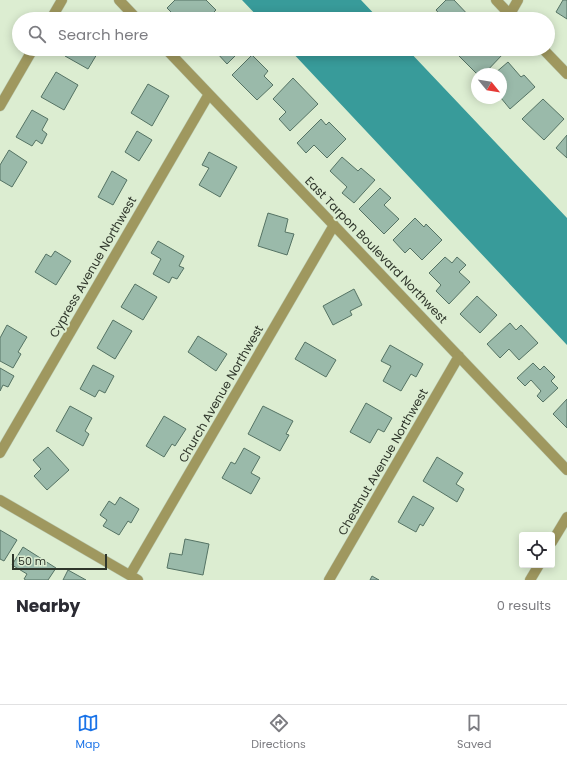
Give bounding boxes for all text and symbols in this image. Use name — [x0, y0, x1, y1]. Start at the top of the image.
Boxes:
search box — [12, 12, 555, 56]
icon: search — [26, 23, 48, 45]
text: Search here — [58, 24, 148, 45]
north arrow — [471, 68, 507, 104]
street label: East Tarpon Boulevard Northwest — [301, 172, 451, 327]
street label: Cypress Avenue Northwest — [45, 193, 140, 341]
street label: Church Avenue Northwest — [174, 322, 267, 466]
street label: Chestnut Avenue Northwest — [334, 385, 432, 538]
map controls — [519, 532, 555, 568]
button: locate — [519, 532, 555, 568]
scale bar — [12, 552, 107, 571]
text: 50 m — [18, 553, 46, 569]
text: Nearby — [16, 594, 80, 618]
text: 0 results — [497, 596, 551, 615]
tab: Map — [76, 712, 100, 753]
tab: Directions — [251, 712, 306, 753]
tab: Saved — [457, 712, 491, 753]

